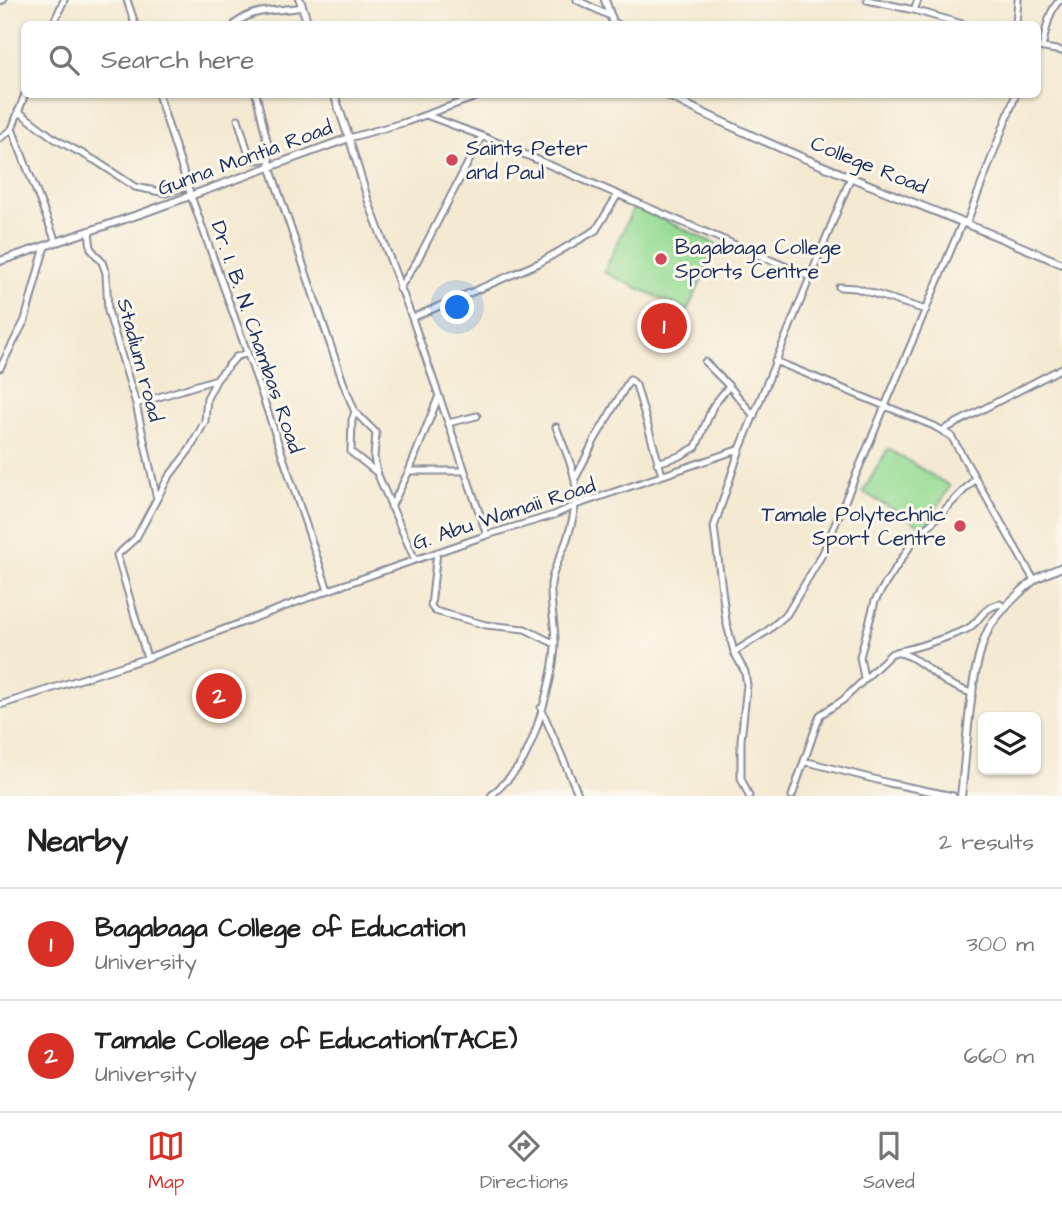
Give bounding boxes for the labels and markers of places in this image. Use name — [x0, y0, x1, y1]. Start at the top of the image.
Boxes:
place label: Saints Peter and Paul — [466, 134, 588, 187]
marker: Saints Peter and Paul — [444, 152, 460, 168]
place label: Bagabaga College Sports Centre — [675, 233, 841, 287]
marker: Bagabaga College Sports Centre — [653, 251, 669, 267]
pin: 1 — [641, 300, 687, 352]
place label: Tamale Polytechnic Sport Centre — [762, 500, 946, 554]
marker: Tamale Polytechnic Sport Centre — [952, 518, 968, 534]
pin: 2 — [196, 670, 242, 722]

